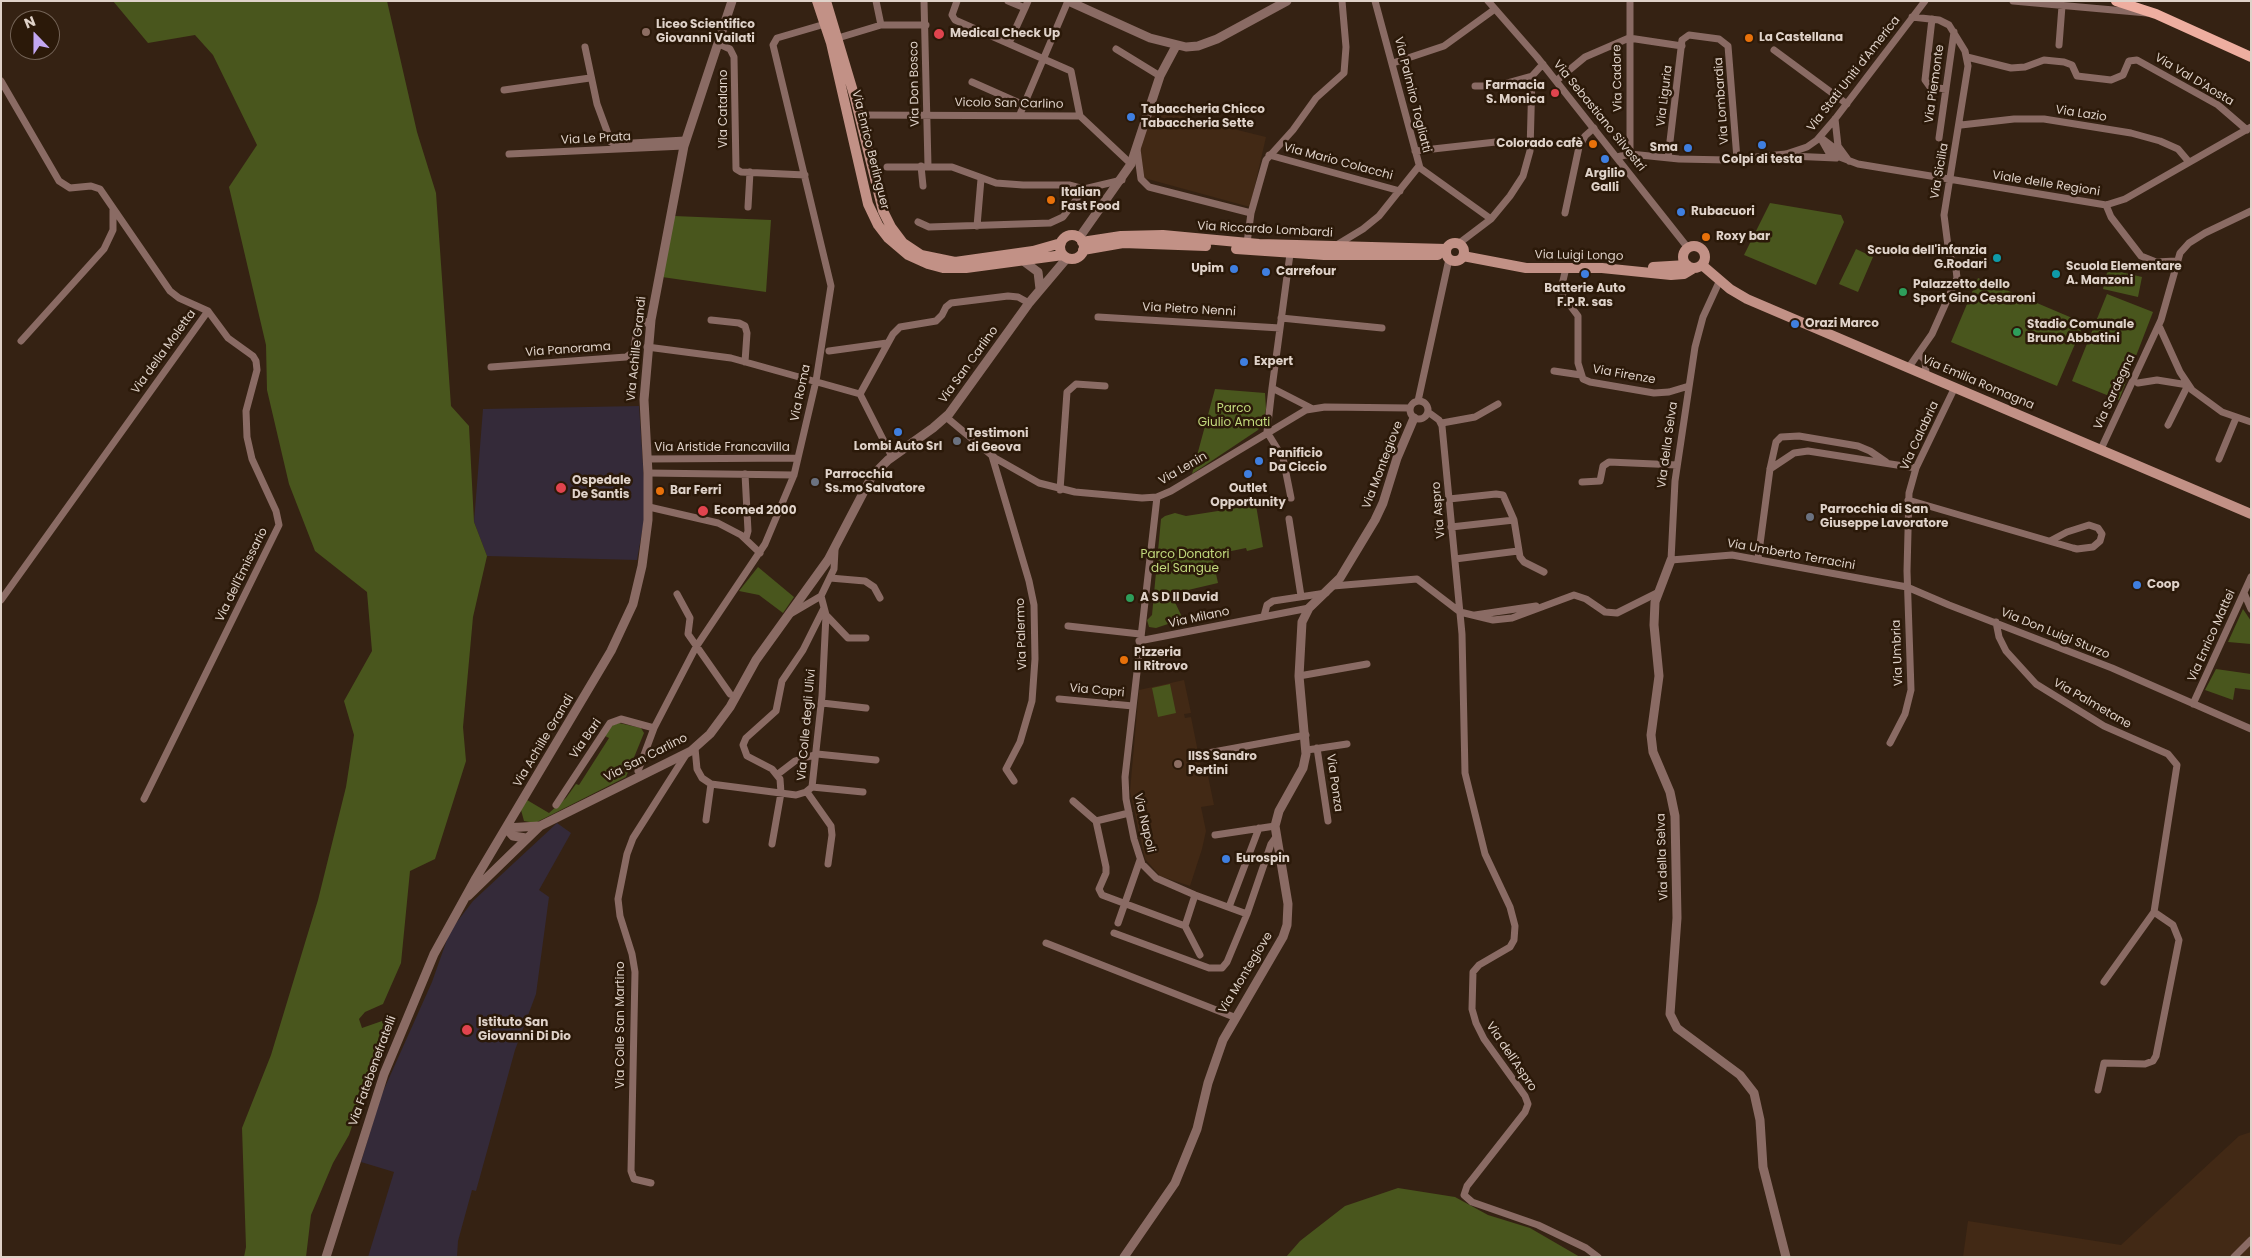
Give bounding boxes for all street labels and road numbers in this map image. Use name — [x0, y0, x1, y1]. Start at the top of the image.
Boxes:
street label: Via Stati Uniti d'America — [1804, 13, 1904, 135]
street label: Via Palmiro Togliatti — [1391, 36, 1433, 154]
street label: Via Don Bosco — [907, 41, 923, 127]
street label: Via Cadore — [1610, 44, 1626, 112]
street label: Via Piemonte — [1922, 44, 1948, 124]
street label: Via Val D'Aosta — [2152, 51, 2236, 109]
street label: Via Lombardia — [1712, 57, 1732, 145]
street label: Via Sebastiano Silvestri — [1550, 58, 1648, 174]
street label: Via Liguria — [1654, 64, 1676, 128]
street label: Via Catalano — [717, 70, 731, 148]
street label: Via Enrico Berlinguer — [848, 89, 892, 211]
street label: Vicolo San Carlino — [954, 96, 1064, 112]
street label: Via Lazio — [2054, 103, 2108, 125]
street label: Via Le Prata — [561, 130, 631, 148]
street label: Via Mario Colacchi — [1282, 141, 1394, 183]
street label: Via Sicilia — [1928, 142, 1952, 200]
street label: Viale delle Regioni — [1991, 168, 2101, 200]
street label: Via Riccardo Lombardi — [1197, 219, 1333, 241]
street label: Via Luigi Longo — [1534, 248, 1624, 264]
street label: Via Achille Grandi — [624, 296, 650, 402]
street label: Via Pietro Nenni — [1142, 300, 1236, 320]
street label: Via della Moletta — [129, 307, 199, 397]
street label: Via San Carlino — [936, 324, 1002, 406]
street label: Via Panorama — [525, 340, 611, 360]
street label: Via Sardegna — [2091, 352, 2139, 432]
street label: Via Emilia Romagna — [1920, 353, 2036, 413]
street label: Via Firenze — [1591, 362, 1657, 388]
street label: Via Roma — [788, 363, 814, 423]
street label: Via Calabria — [1898, 399, 1942, 473]
street label: Via della Selva — [1655, 401, 1681, 489]
street label: Via Montegiove — [1360, 419, 1406, 511]
street label: Via Aristide Francavilla — [654, 441, 790, 455]
street label: Via Lenin — [1156, 449, 1210, 489]
street label: Via Aspro — [1429, 481, 1449, 539]
street label: Via dell'Emissario — [213, 526, 271, 624]
street label: Via Umberto Terracini — [1726, 537, 1856, 573]
street label: Via Enrico Mattei — [2185, 588, 2239, 684]
street label: Via Palermo — [1014, 598, 1030, 670]
street label: Via Milano — [1167, 605, 1231, 631]
street label: Via Don Luigi Sturzo — [1998, 606, 2112, 662]
street label: Via Umbria — [1890, 620, 1906, 686]
street label: Via Colle degli Ulivi — [795, 668, 819, 782]
street label: Via Palmetane — [2050, 676, 2134, 732]
street label: Via Capri — [1069, 681, 1125, 701]
street label: Via Achille Grandi — [511, 692, 577, 790]
street label: Via Bari — [567, 716, 605, 762]
street label: Via San Carlino — [602, 731, 690, 785]
street label: Via Ponza — [1323, 753, 1345, 813]
street label: Via Napoli — [1130, 792, 1158, 854]
street label: Via della Selva — [1654, 813, 1672, 901]
street label: Via Montegiove — [1216, 930, 1276, 1016]
street label: Via Colle San Martino — [614, 961, 628, 1089]
street label: Via Fatebenefratelli — [346, 1014, 400, 1128]
street label: Via dell'Aspro — [1483, 1020, 1539, 1094]

